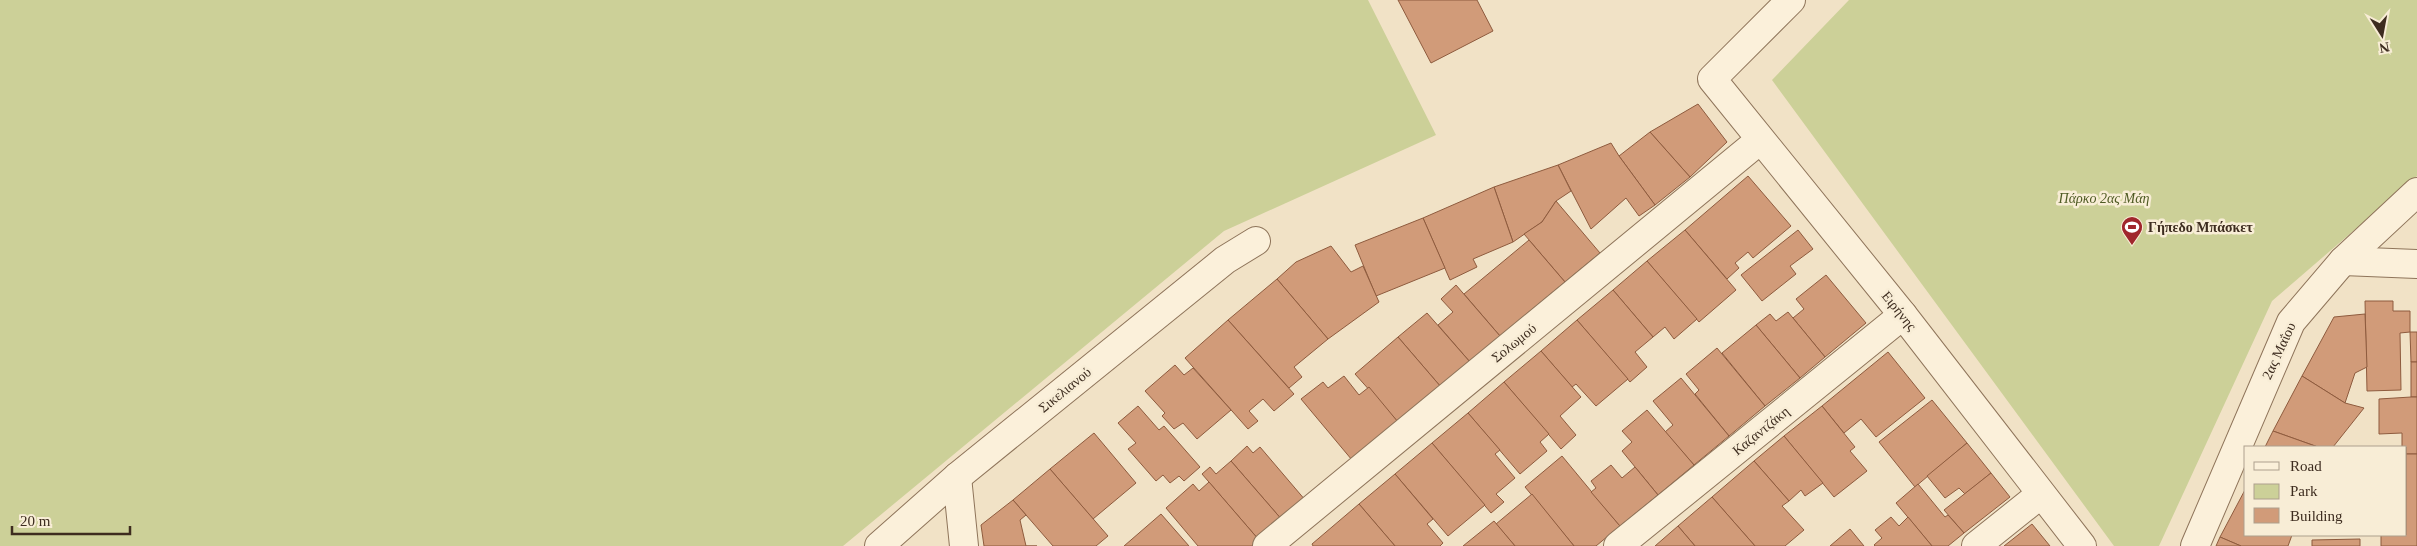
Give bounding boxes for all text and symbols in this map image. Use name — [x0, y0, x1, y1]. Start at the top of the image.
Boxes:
north arrow — [2357, 10, 2407, 60]
text: N — [2378, 39, 2391, 56]
park label: Πάρκο 2ας Μάη — [2058, 191, 2149, 206]
sports icon: Γήπεδο Μπάσκετ — [2120, 215, 2144, 246]
place label: Γήπεδο Μπάσκετ — [2148, 220, 2253, 235]
street label: Ειρήνης — [1879, 288, 1920, 334]
street label: 2ας Μαΐου — [2259, 320, 2299, 382]
street label: Σολωμού — [1489, 321, 1539, 365]
street label: Σικελιανού — [1036, 364, 1094, 416]
street label: Καζαντζάκη — [1730, 404, 1792, 458]
legend — [2244, 446, 2407, 536]
text: Road — [2290, 458, 2322, 474]
text: Park — [2290, 483, 2318, 499]
scale bar — [12, 504, 130, 536]
text: Building — [2290, 508, 2343, 524]
text: 20 m — [20, 513, 51, 529]

